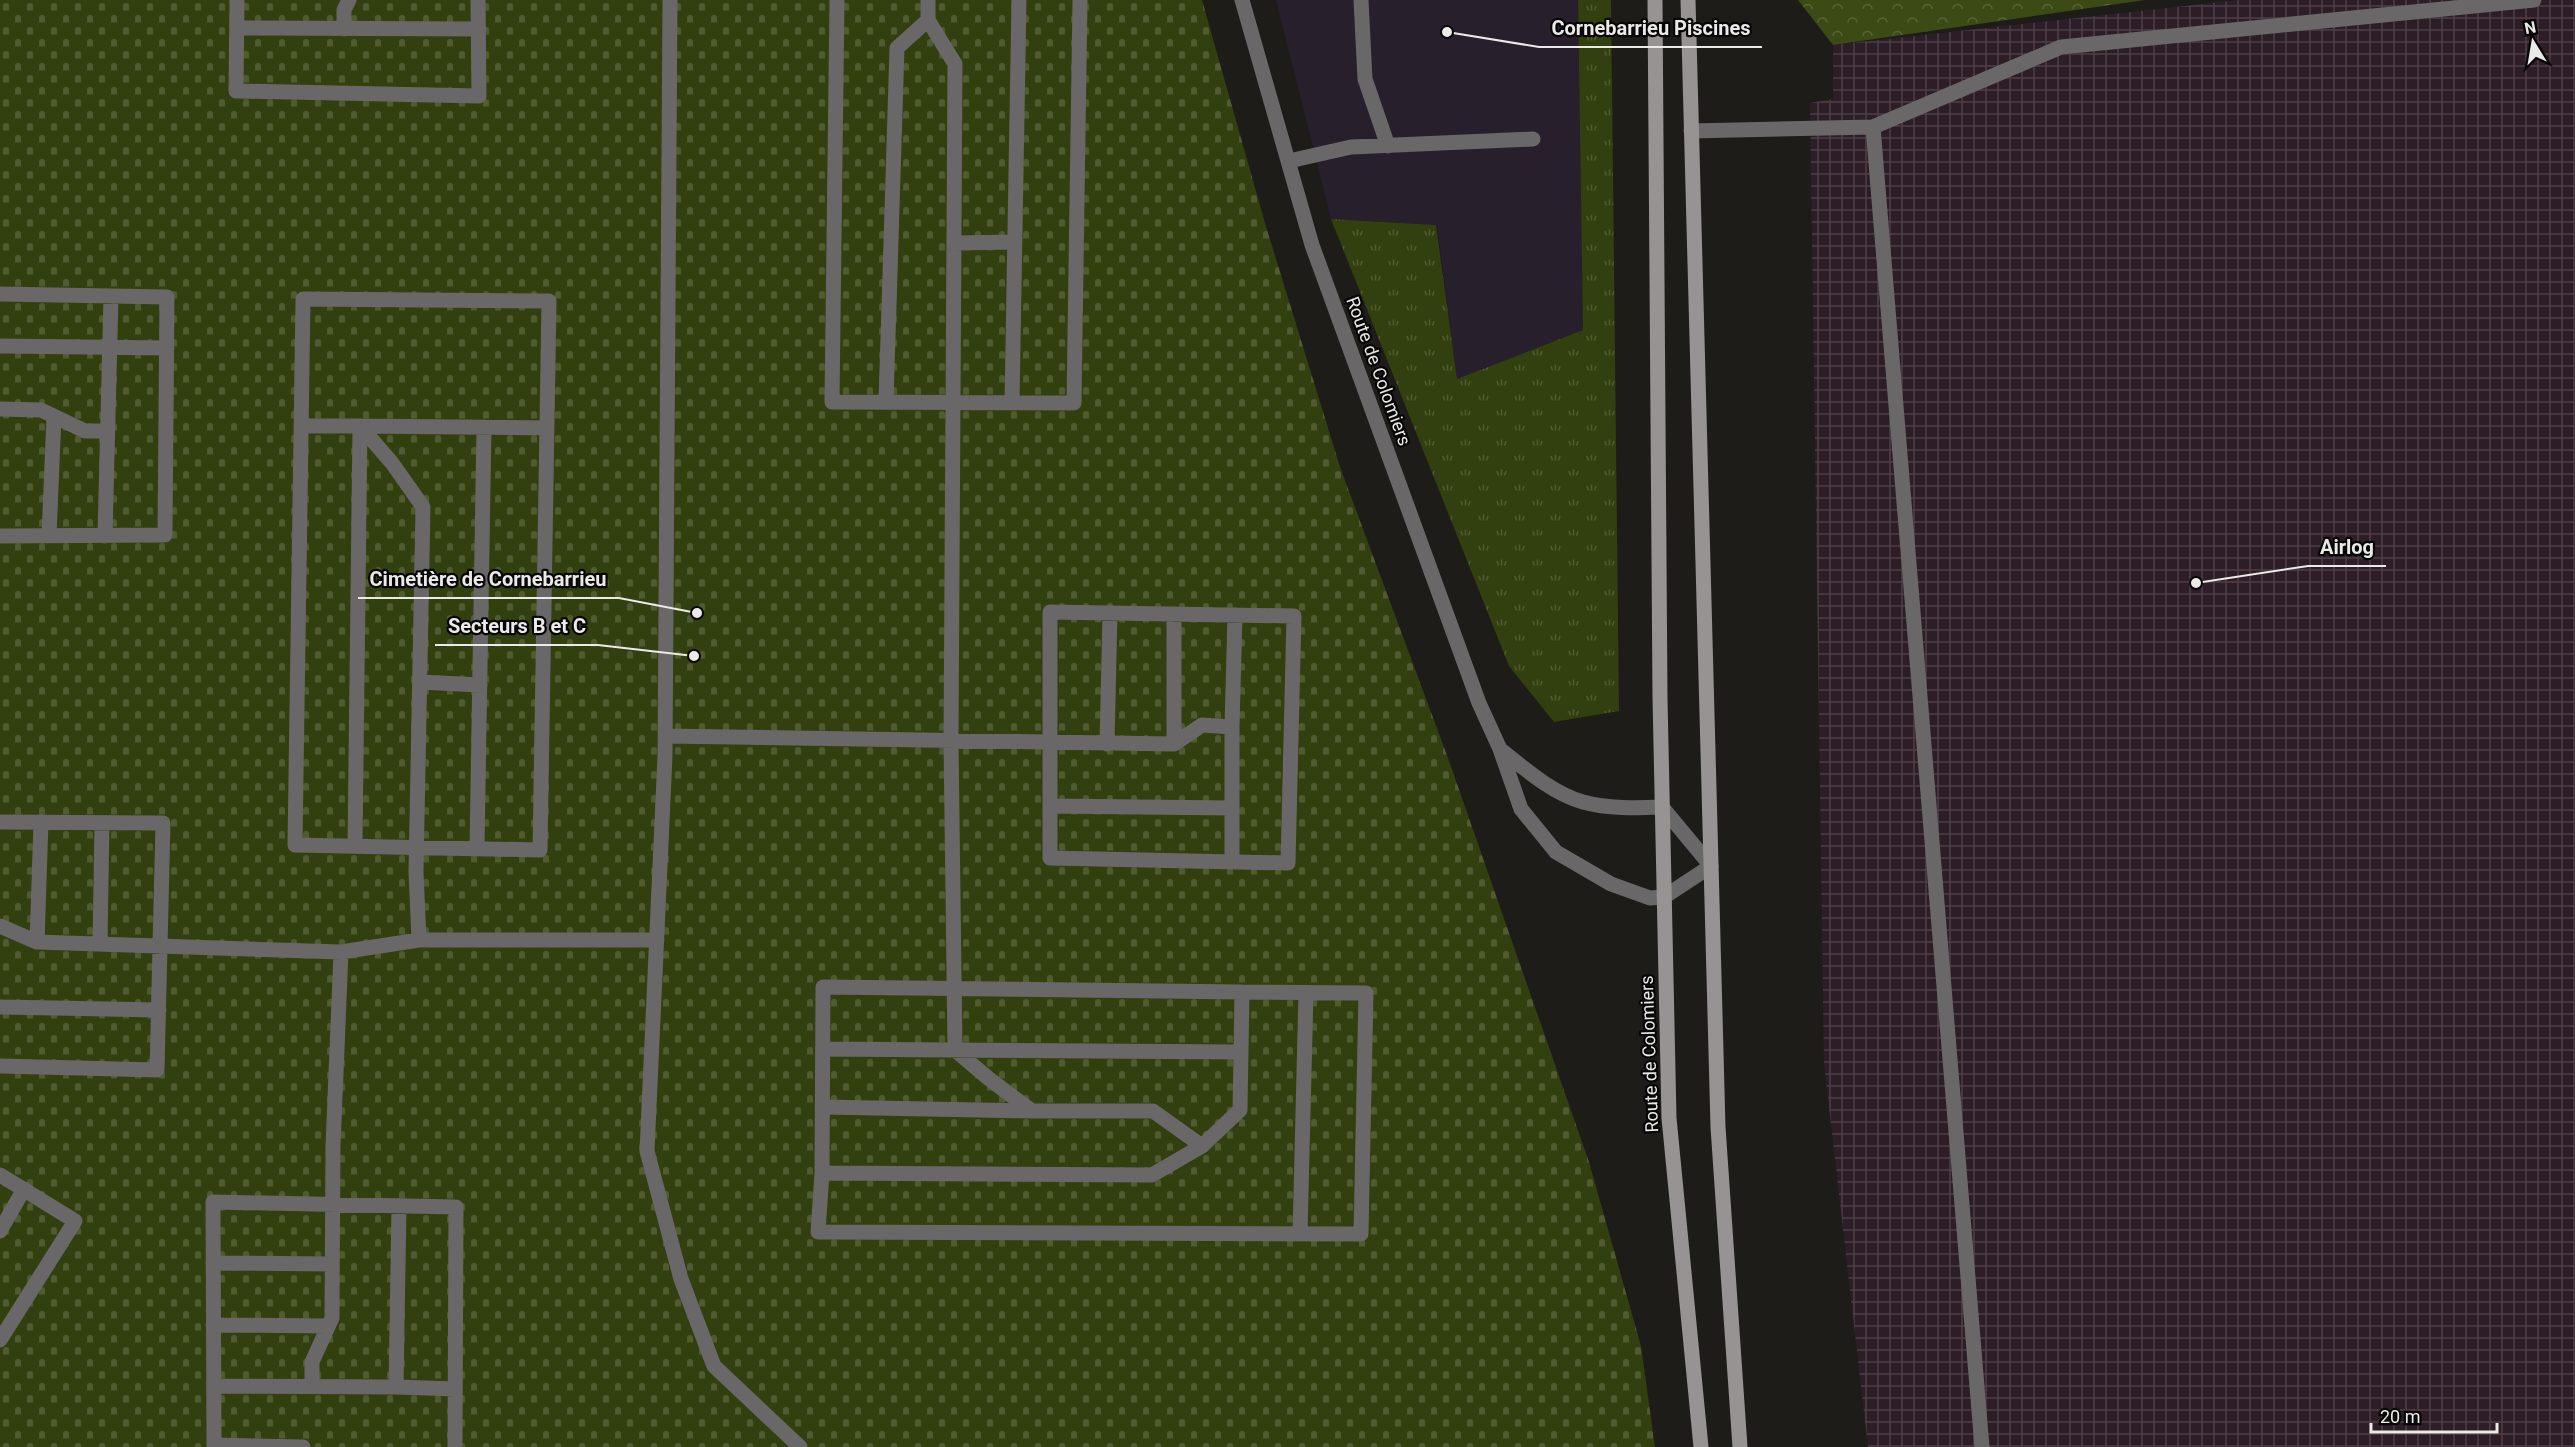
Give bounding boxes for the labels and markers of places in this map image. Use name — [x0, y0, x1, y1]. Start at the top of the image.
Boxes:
callout: Cornebarrieu Piscines — [1539, 9, 1762, 47]
callout: Airlog — [2308, 528, 2386, 566]
callout: Cimetière de Cornebarrieu — [358, 560, 619, 598]
callout: Secteurs B et C — [435, 607, 598, 645]

